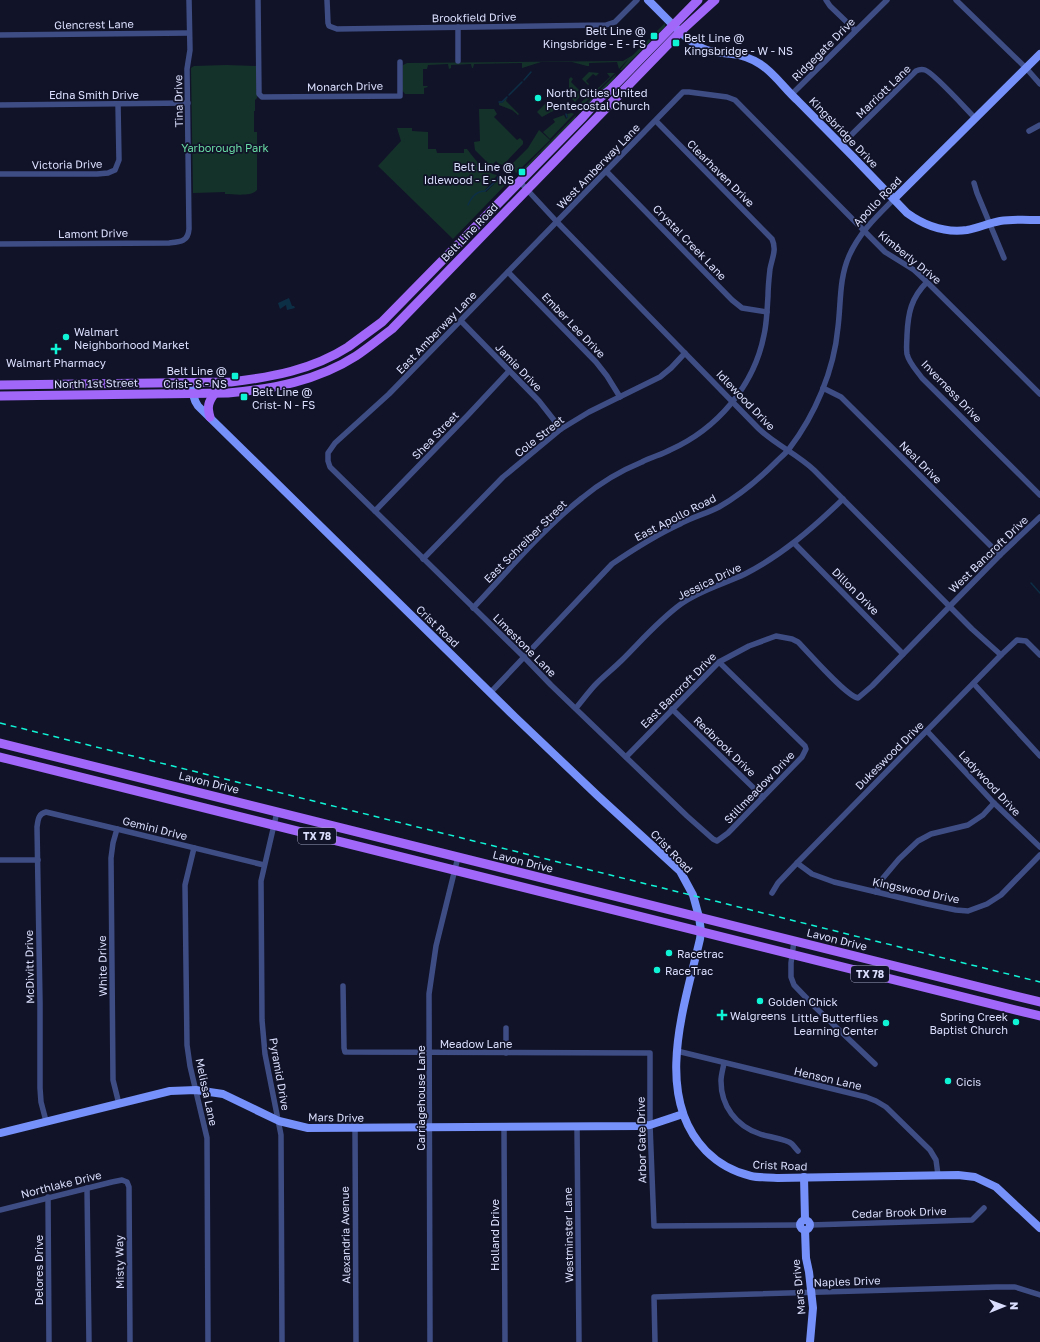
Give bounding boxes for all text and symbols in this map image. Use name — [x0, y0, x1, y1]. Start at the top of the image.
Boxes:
street label: Brookfield Drive — [432, 10, 516, 24]
street label: Ridgegate Drive — [789, 15, 857, 83]
street label: Glencrest Lane — [54, 17, 134, 31]
place label: Belt Line @ Kingsbridge - E - FS — [543, 24, 646, 50]
marker: Belt Line @ Kingsbridge - E - FS — [649, 31, 659, 41]
place label: Belt Line @ Kingsbridge - W - NS — [684, 31, 793, 57]
marker: Belt Line @ Kingsbridge - W - NS — [671, 38, 681, 48]
street label: Marriott Lane — [853, 62, 913, 120]
street label: Tina Drive — [171, 75, 185, 127]
street label: Monarch Drive — [307, 79, 383, 93]
place label: North Cities United Pentecostal Church — [546, 86, 650, 112]
street label: Edna Smith Drive — [49, 88, 139, 101]
marker: North Cities United Pentecostal Church — [533, 93, 543, 103]
street label: Kingsbridge Drive — [807, 94, 881, 170]
street label: West Amberway Lane — [554, 121, 642, 211]
street label: Clearhaven Drive — [685, 137, 757, 209]
park label: Yarborough Park — [181, 141, 269, 154]
street label: Victoria Drive — [32, 157, 102, 171]
place label: Belt Line @ Idlewood - E - NS — [424, 160, 514, 186]
marker: Belt Line @ Idlewood - E - NS — [517, 167, 527, 177]
street label: Apollo Road — [850, 173, 904, 229]
street label: Belt Line Road — [438, 200, 500, 264]
street label: Crystal Creek Lane — [651, 201, 729, 283]
street label: Lamont Drive — [58, 226, 128, 240]
street label: Kimberly Drive — [876, 228, 944, 286]
street label: East Amberway Lane — [393, 288, 479, 376]
street label: Ember Lee Drive — [540, 290, 608, 360]
place label: Walmart Neighborhood Market — [74, 325, 189, 351]
marker: Walmart Neighborhood Market — [61, 332, 71, 342]
street label: Jamie Drive — [493, 340, 545, 394]
marker: Walmart Pharmacy — [51, 344, 61, 354]
place label: Walmart Pharmacy — [6, 356, 106, 369]
street label: Inverness Drive — [919, 357, 985, 425]
place label: Belt Line @ Crist- S - NS — [163, 364, 227, 390]
street label: Idlewood Drive — [714, 367, 778, 433]
marker: Belt Line @ Crist- S - NS — [230, 371, 240, 381]
street label: North 1st Street — [54, 376, 138, 390]
place label: Belt Line @ Crist- N - FS — [252, 385, 315, 411]
marker: Belt Line @ Crist- N - FS — [239, 392, 249, 402]
street label: Shea Street — [409, 408, 461, 462]
street label: Cole Street — [512, 413, 566, 459]
street label: Neal Drive — [897, 438, 945, 486]
street label: East Apollo Road — [632, 491, 718, 543]
street label: East Schreiber Street — [481, 497, 569, 585]
street label: West Bancroft Drive — [946, 513, 1030, 595]
street label: Jessica Drive — [675, 560, 743, 602]
street label: Dillon Drive — [830, 565, 882, 617]
street label: Crist Road — [414, 602, 462, 650]
street label: Limestone Lane — [491, 611, 559, 679]
street label: East Bancroft Drive — [638, 650, 718, 730]
street label: Redbrook Drive — [691, 713, 759, 779]
street label: Dukeswood Drive — [852, 718, 926, 792]
street label: Stillmeadow Drive — [721, 748, 797, 826]
street label: Ladywood Drive — [956, 748, 1024, 818]
street label: Lavon Drive — [177, 768, 241, 796]
street label: Gemini Drive — [121, 814, 189, 842]
street label: Crist Road — [648, 827, 696, 875]
road number: TX 78 — [298, 828, 336, 844]
street label: Lavon Drive — [491, 847, 555, 875]
street label: Kingswood Drive — [871, 874, 961, 906]
street label: Lavon Drive — [805, 925, 869, 953]
street label: McDivitt Drive — [22, 930, 36, 1004]
street label: White Drive — [95, 935, 109, 997]
place label: Racetrac — [677, 947, 724, 960]
marker: Racetrac — [664, 948, 674, 958]
place label: RaceTrac — [665, 964, 713, 977]
marker: RaceTrac — [652, 965, 662, 975]
road number: TX 78 — [851, 966, 889, 982]
place label: Golden Chick — [768, 995, 838, 1008]
marker: Golden Chick — [755, 996, 765, 1006]
place label: Walgreens — [730, 1009, 786, 1022]
marker: Walgreens — [717, 1010, 727, 1020]
place label: Spring Creek Baptist Church — [929, 1010, 1008, 1036]
place label: Little Butterflies Learning Center — [791, 1011, 879, 1037]
marker: Spring Creek Baptist Church — [1011, 1017, 1021, 1027]
marker: Little Butterflies Learning Center — [881, 1018, 891, 1028]
street label: Pyramid Drive — [267, 1037, 293, 1111]
street label: Meadow Lane — [440, 1037, 512, 1050]
street label: Carriagehouse Lane — [414, 1045, 427, 1151]
street label: Melissa Lane — [194, 1057, 220, 1127]
street label: Henson Lane — [793, 1064, 863, 1092]
place label: Cicis — [956, 1075, 981, 1088]
marker: Cicis — [943, 1076, 953, 1086]
street label: Arbor Gate Drive — [634, 1097, 648, 1183]
street label: Mars Drive — [308, 1110, 364, 1124]
street label: Crist Road — [752, 1158, 808, 1172]
street label: Northlake Drive — [19, 1168, 103, 1200]
street label: Alexandria Avenue — [338, 1186, 352, 1284]
street label: Westminster Lane — [561, 1187, 575, 1283]
street label: Holland Drive — [488, 1199, 501, 1271]
street label: Cedar Brook Drive — [851, 1204, 947, 1220]
street label: Delores Drive — [32, 1235, 45, 1305]
street label: Misty Way — [112, 1235, 126, 1289]
street label: Mars Drive — [789, 1259, 807, 1315]
street label: Naples Drive — [813, 1273, 881, 1289]
north arrow — [984, 1286, 1024, 1326]
text: N — [1008, 1302, 1021, 1310]

